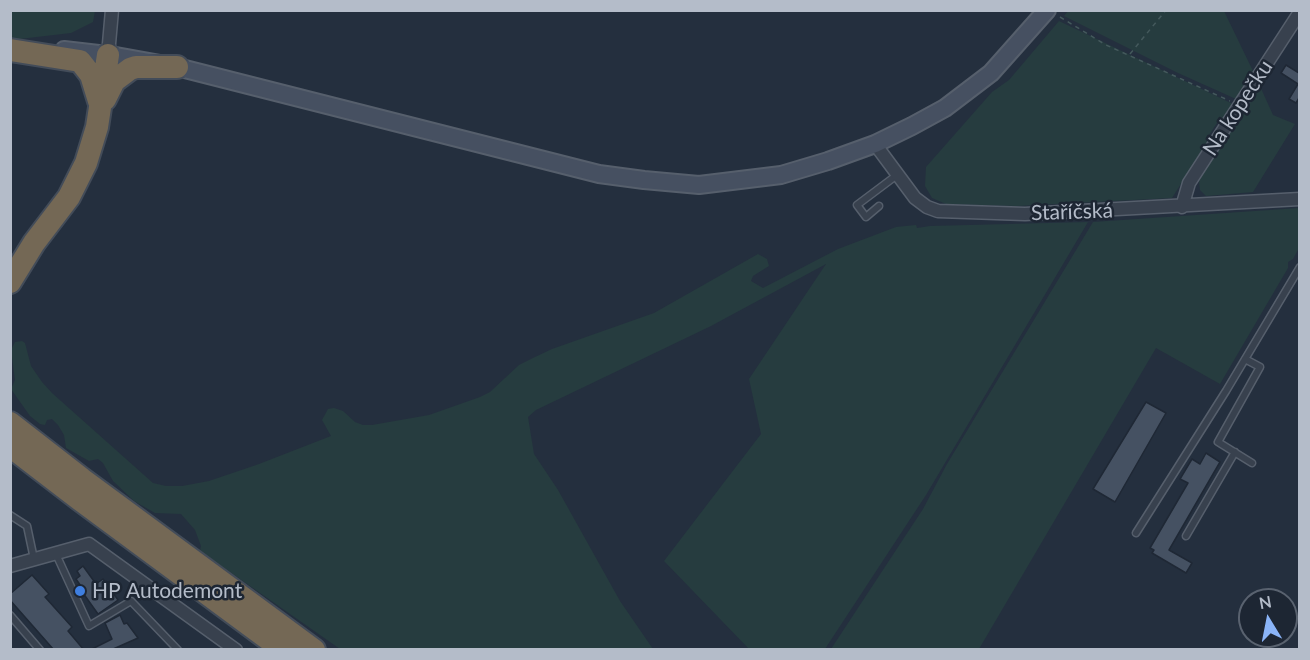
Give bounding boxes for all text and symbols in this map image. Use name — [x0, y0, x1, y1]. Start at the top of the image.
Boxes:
street label: Na kopečku — [1198, 56, 1278, 160]
street label: Staříčská — [1031, 198, 1113, 226]
place label: HP Autodemont — [92, 578, 242, 604]
marker: HP Autodemont — [73, 584, 87, 598]
north arrow — [1238, 588, 1298, 648]
text: N — [1257, 591, 1273, 612]

